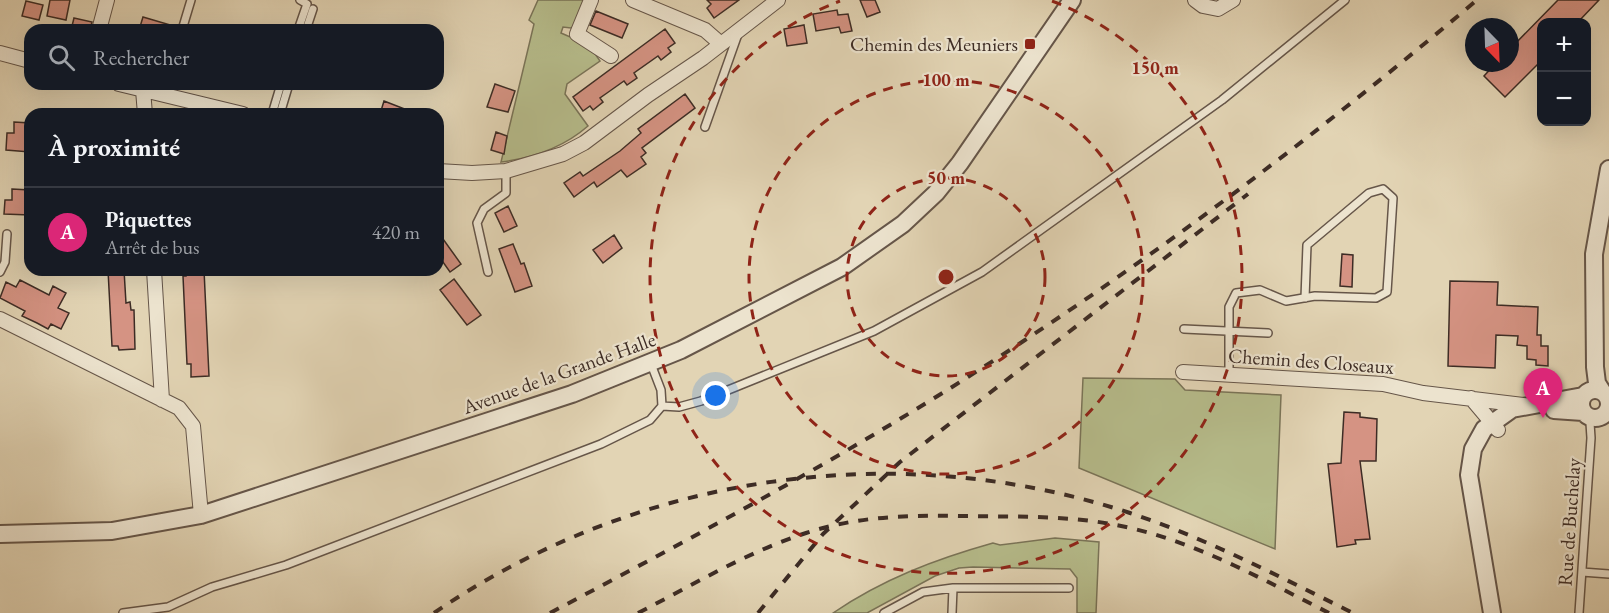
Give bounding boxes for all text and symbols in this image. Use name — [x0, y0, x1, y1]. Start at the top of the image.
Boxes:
north arrow — [1465, 18, 1519, 72]
map controls — [1537, 18, 1591, 126]
button: + — [1537, 18, 1591, 72]
search box — [24, 24, 444, 90]
place label: Chemin des Meuniers — [850, 31, 1018, 57]
marker: Chemin des Meuniers — [1023, 37, 1037, 51]
icon: search — [45, 41, 78, 74]
text: Rechercher — [93, 43, 189, 72]
text: 150 m — [1131, 56, 1179, 79]
text: 100 m — [922, 68, 970, 91]
button: − — [1537, 72, 1591, 126]
text: À proximité — [48, 130, 180, 164]
text: 50 m — [927, 166, 965, 189]
text: Piquettes — [105, 205, 192, 234]
text: A — [60, 219, 75, 245]
text: 420 m — [372, 219, 420, 245]
text: Arrêt de bus — [105, 234, 200, 260]
centre of rings — [936, 267, 956, 287]
street label: Avenue de la Grande Halle — [458, 326, 659, 420]
street label: Chemin des Closeaux — [1227, 342, 1395, 380]
pin: A — [1524, 368, 1562, 418]
your location — [701, 381, 730, 410]
street label: Rue de Buchelay — [1552, 457, 1586, 587]

